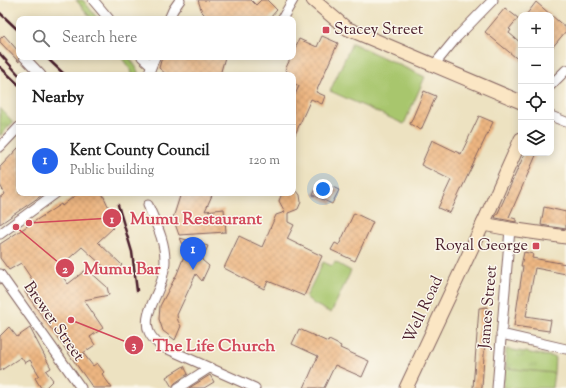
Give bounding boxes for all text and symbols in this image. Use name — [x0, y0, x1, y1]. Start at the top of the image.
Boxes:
map controls — [518, 12, 554, 156]
button: + — [518, 12, 554, 48]
search box — [16, 16, 296, 60]
place label: Stacey Street — [334, 19, 424, 42]
marker: Stacey Street — [321, 25, 331, 35]
icon: search — [30, 27, 52, 49]
text: Search here — [62, 28, 137, 49]
button: − — [518, 48, 554, 84]
button: locate — [518, 84, 554, 120]
text: Nearby — [32, 86, 84, 110]
button: layers — [518, 120, 554, 156]
text: Kent County Council — [70, 141, 210, 162]
text: 1 — [43, 152, 47, 170]
text: 120 m — [249, 152, 280, 170]
text: Public building — [70, 162, 154, 180]
your location — [313, 179, 333, 199]
callout: Mumu Restaurant — [102, 204, 270, 233]
text: Mumu Restaurant — [130, 208, 262, 232]
text: 1 — [109, 211, 115, 229]
place label: Royal George — [435, 235, 528, 258]
pin: 1 — [180, 237, 206, 270]
marker: Royal George — [531, 241, 541, 251]
callout: Mumu Bar — [55, 254, 169, 283]
text: Mumu Bar — [83, 258, 161, 282]
text: 2 — [62, 261, 68, 279]
street label: James Street — [474, 264, 504, 351]
street label: Well Road — [398, 273, 450, 347]
street label: Brewer Street — [17, 277, 89, 367]
callout: The Life Church — [124, 330, 283, 359]
text: The Life Church — [153, 335, 275, 359]
text: 3 — [132, 337, 137, 355]

